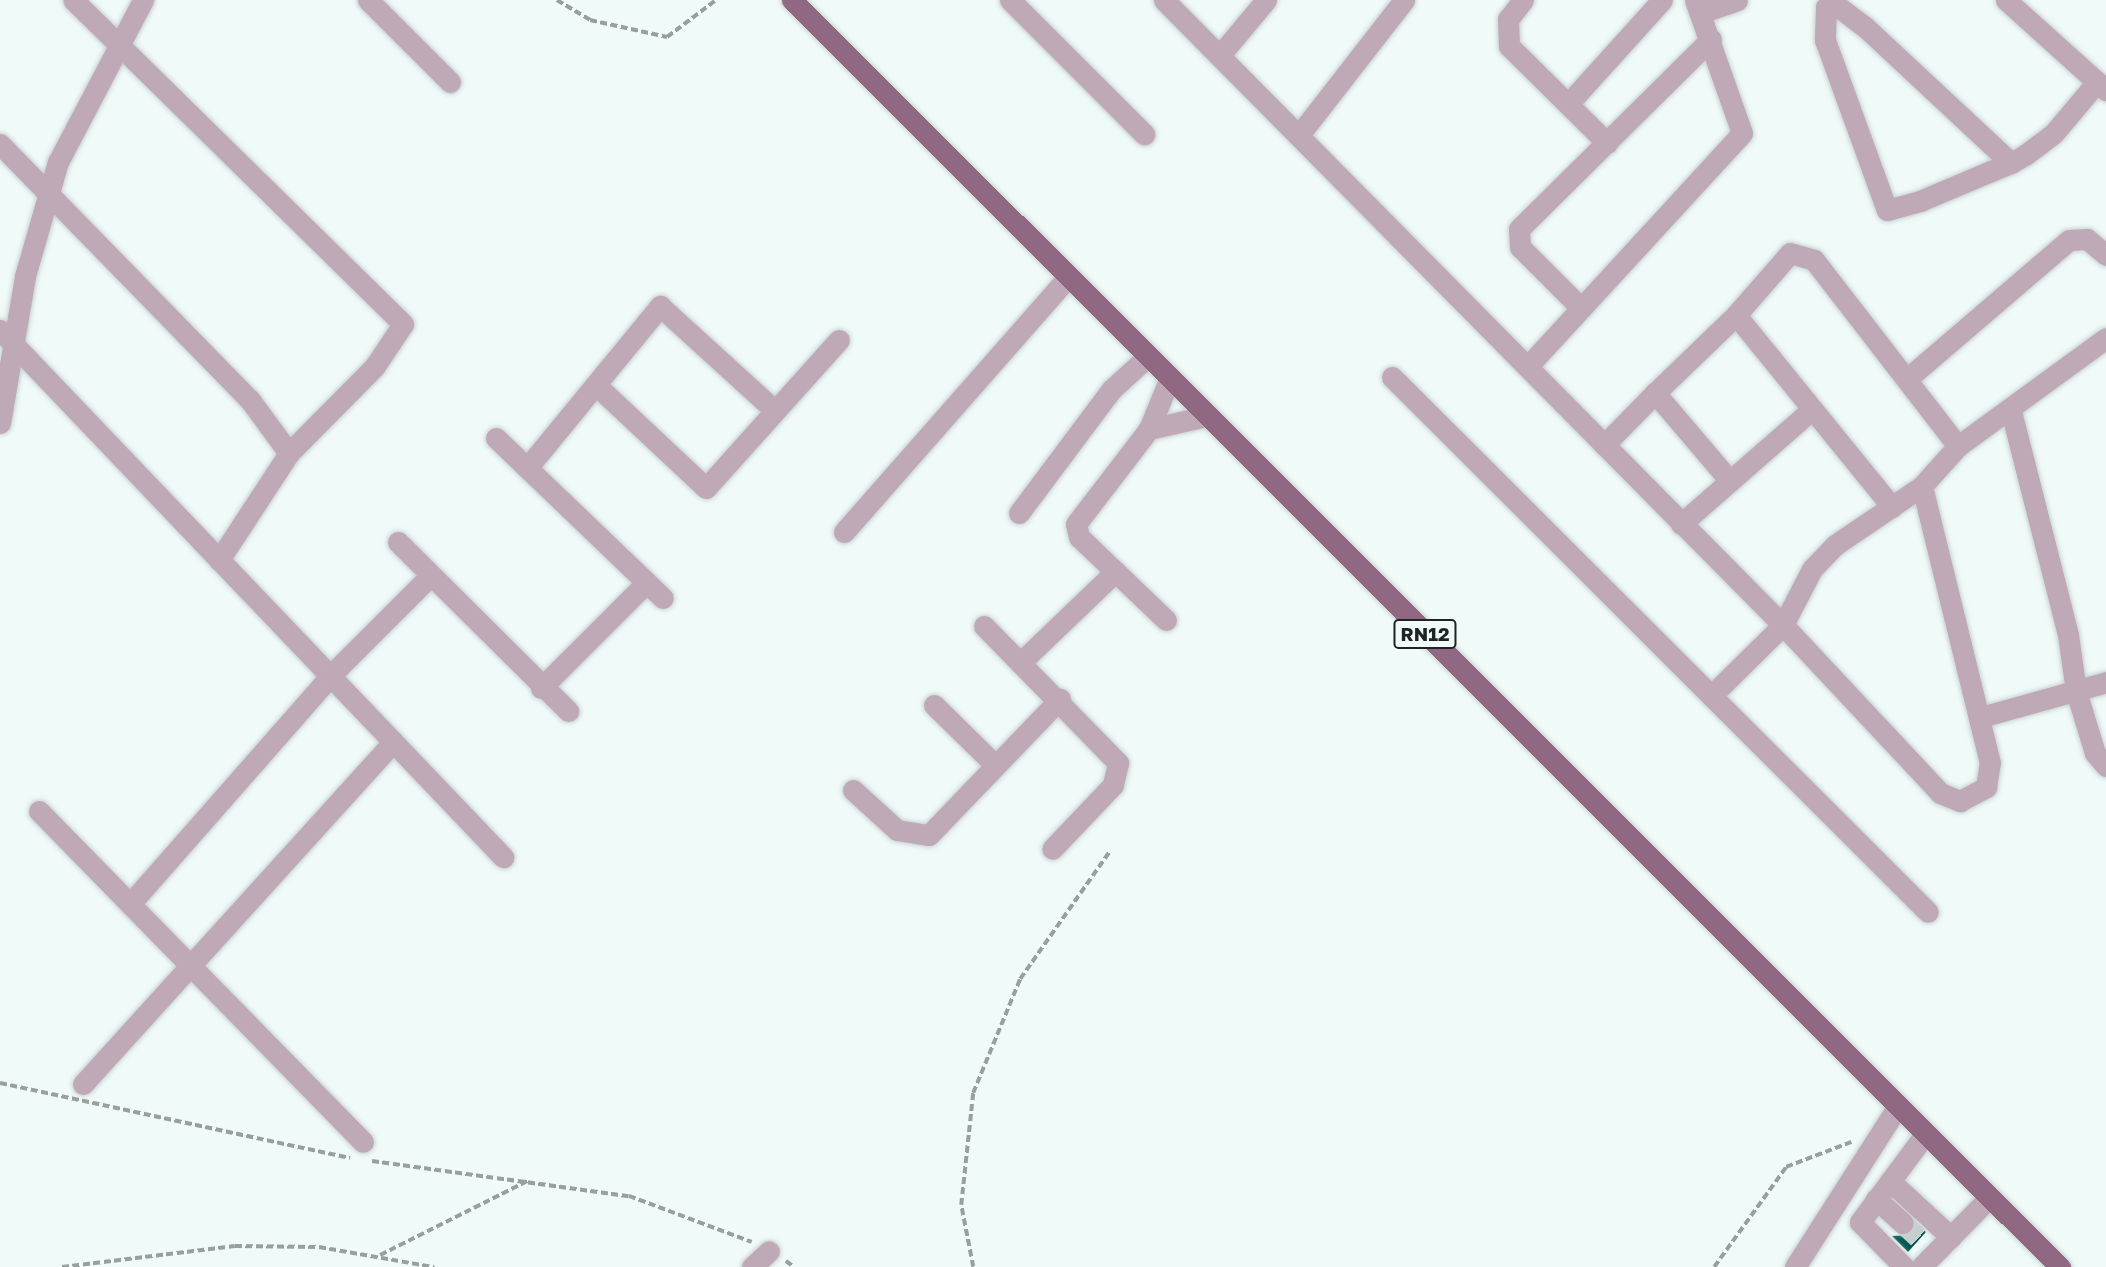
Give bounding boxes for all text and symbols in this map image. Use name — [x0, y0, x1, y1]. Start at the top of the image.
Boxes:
road number: RN12 — [1392, 618, 1458, 650]

